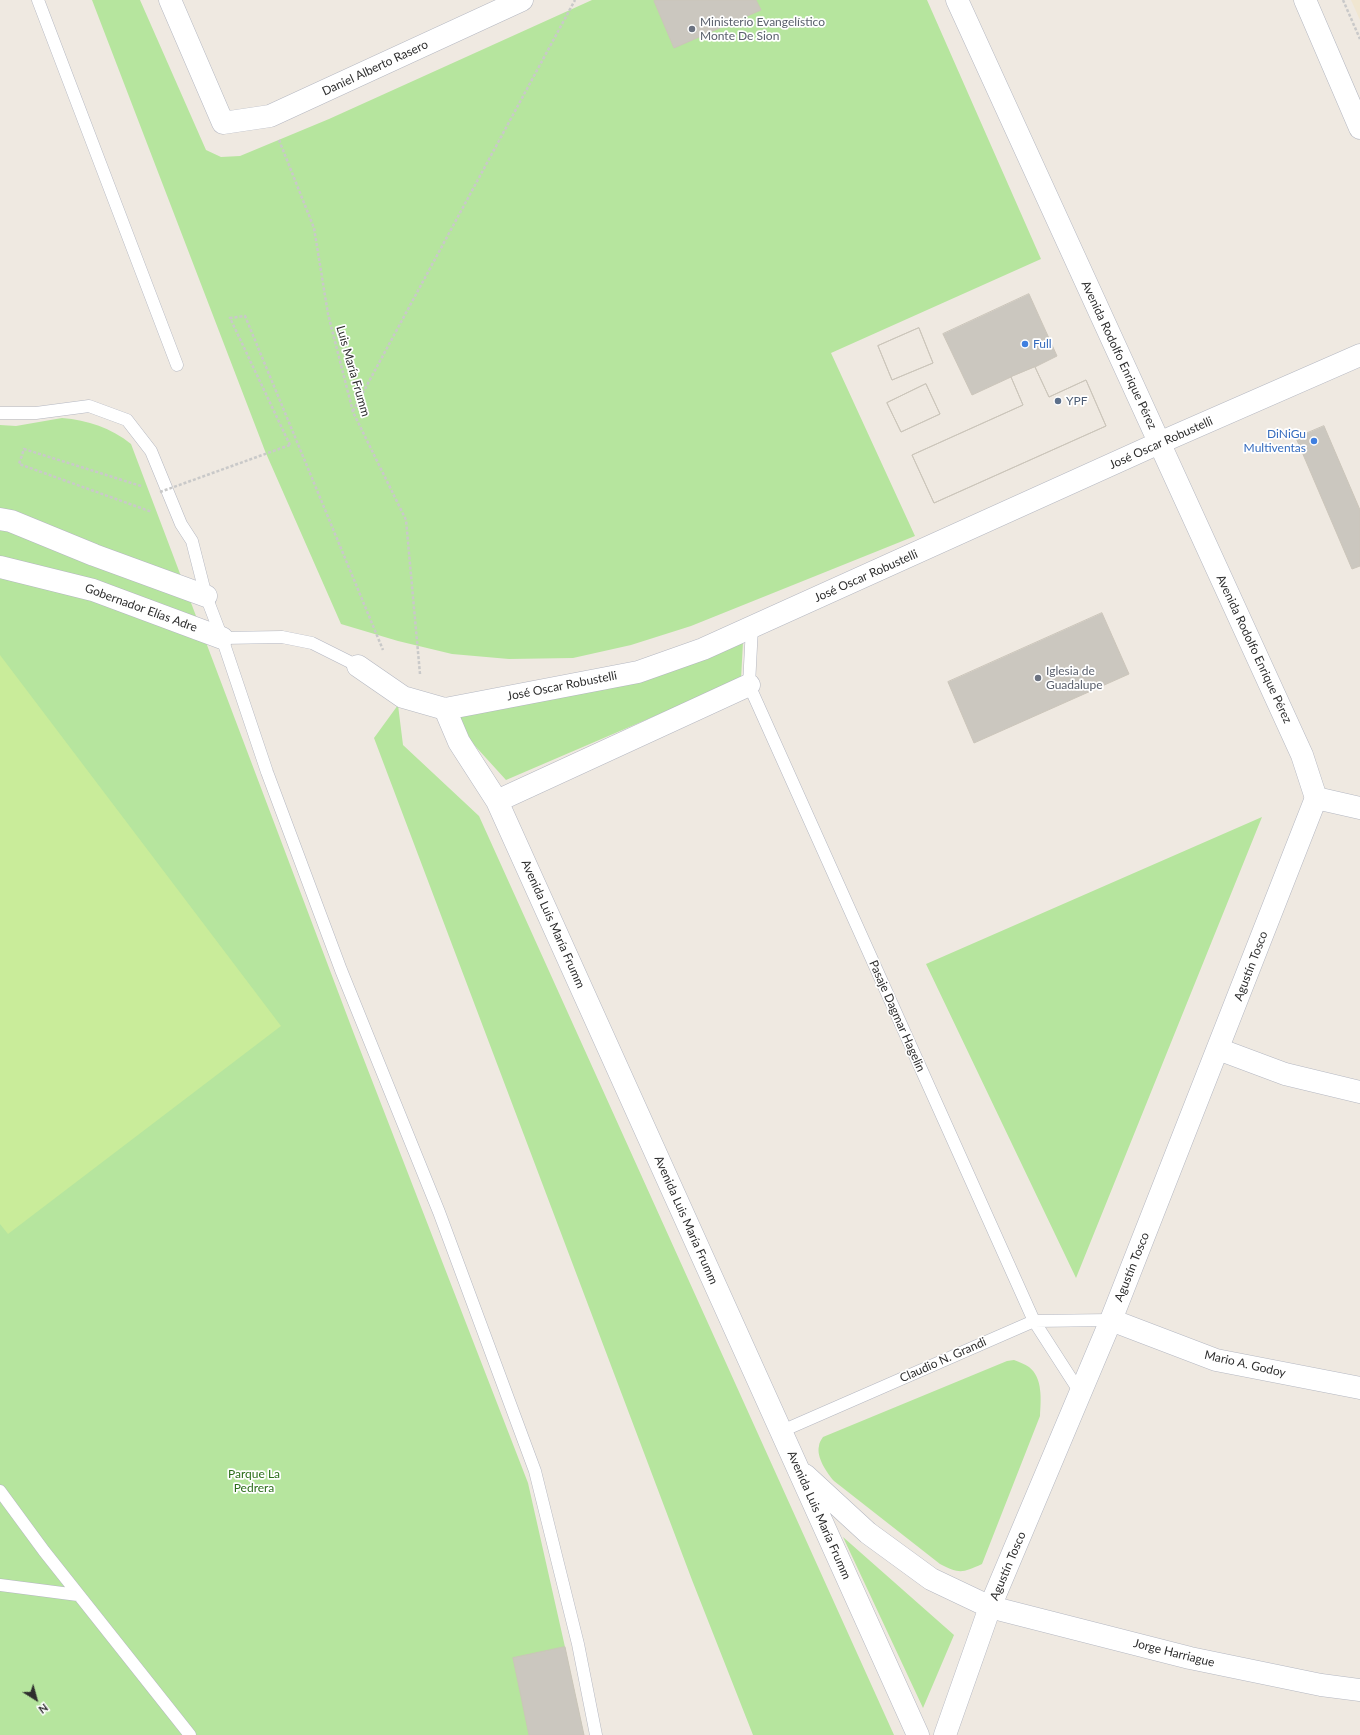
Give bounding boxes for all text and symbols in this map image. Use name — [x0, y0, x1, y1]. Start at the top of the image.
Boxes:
place label: Ministerio Evangelístico Monte De Sion — [700, 15, 825, 43]
marker: Ministerio Evangelístico Monte De Sion — [687, 24, 697, 34]
street label: Daniel Alberto Rasero — [320, 37, 430, 99]
street label: Avenida Rodolfo Enrique Pérez — [1078, 278, 1160, 432]
street label: Luis María Frumm — [333, 324, 373, 418]
place label: Full — [1033, 337, 1052, 351]
marker: Full — [1020, 339, 1030, 349]
place label: YPF — [1066, 394, 1087, 408]
marker: YPF — [1053, 396, 1063, 406]
street label: José Oscar Robustelli — [1107, 414, 1215, 472]
place label: DiNiGu Multiventas — [1244, 427, 1306, 455]
marker: DiNiGu Multiventas — [1309, 436, 1319, 446]
street label: José Oscar Robustelli — [812, 547, 920, 605]
street label: Avenida Rodolfo Enrique Pérez — [1213, 572, 1295, 726]
street label: Gobernador Elías Adre — [83, 581, 199, 635]
place label: Iglesia de Guadalupe — [1046, 664, 1103, 692]
street label: José Oscar Robustelli — [506, 668, 618, 704]
marker: Iglesia de Guadalupe — [1033, 673, 1043, 683]
street label: Avenida Luis María Frumm — [518, 857, 588, 991]
street label: Agustín Tosco — [1231, 929, 1271, 1003]
street label: Pasaje Dagmar Hagelin — [866, 958, 928, 1074]
street label: Avenida Luis María Frumm — [651, 1153, 721, 1287]
street label: Agustín Tosco — [1112, 1230, 1152, 1304]
street label: Claudio N. Grandi — [897, 1334, 989, 1386]
street label: Mario A. Godoy — [1203, 1348, 1287, 1380]
street label: Avenida Luis María Frumm — [784, 1448, 854, 1582]
park label: Parque La Pedrera — [228, 1467, 280, 1495]
street label: Agustín Tosco — [987, 1529, 1029, 1603]
street label: Jorge Harriague — [1132, 1636, 1216, 1670]
north arrow — [16, 1679, 56, 1719]
text: N — [36, 1701, 51, 1717]

